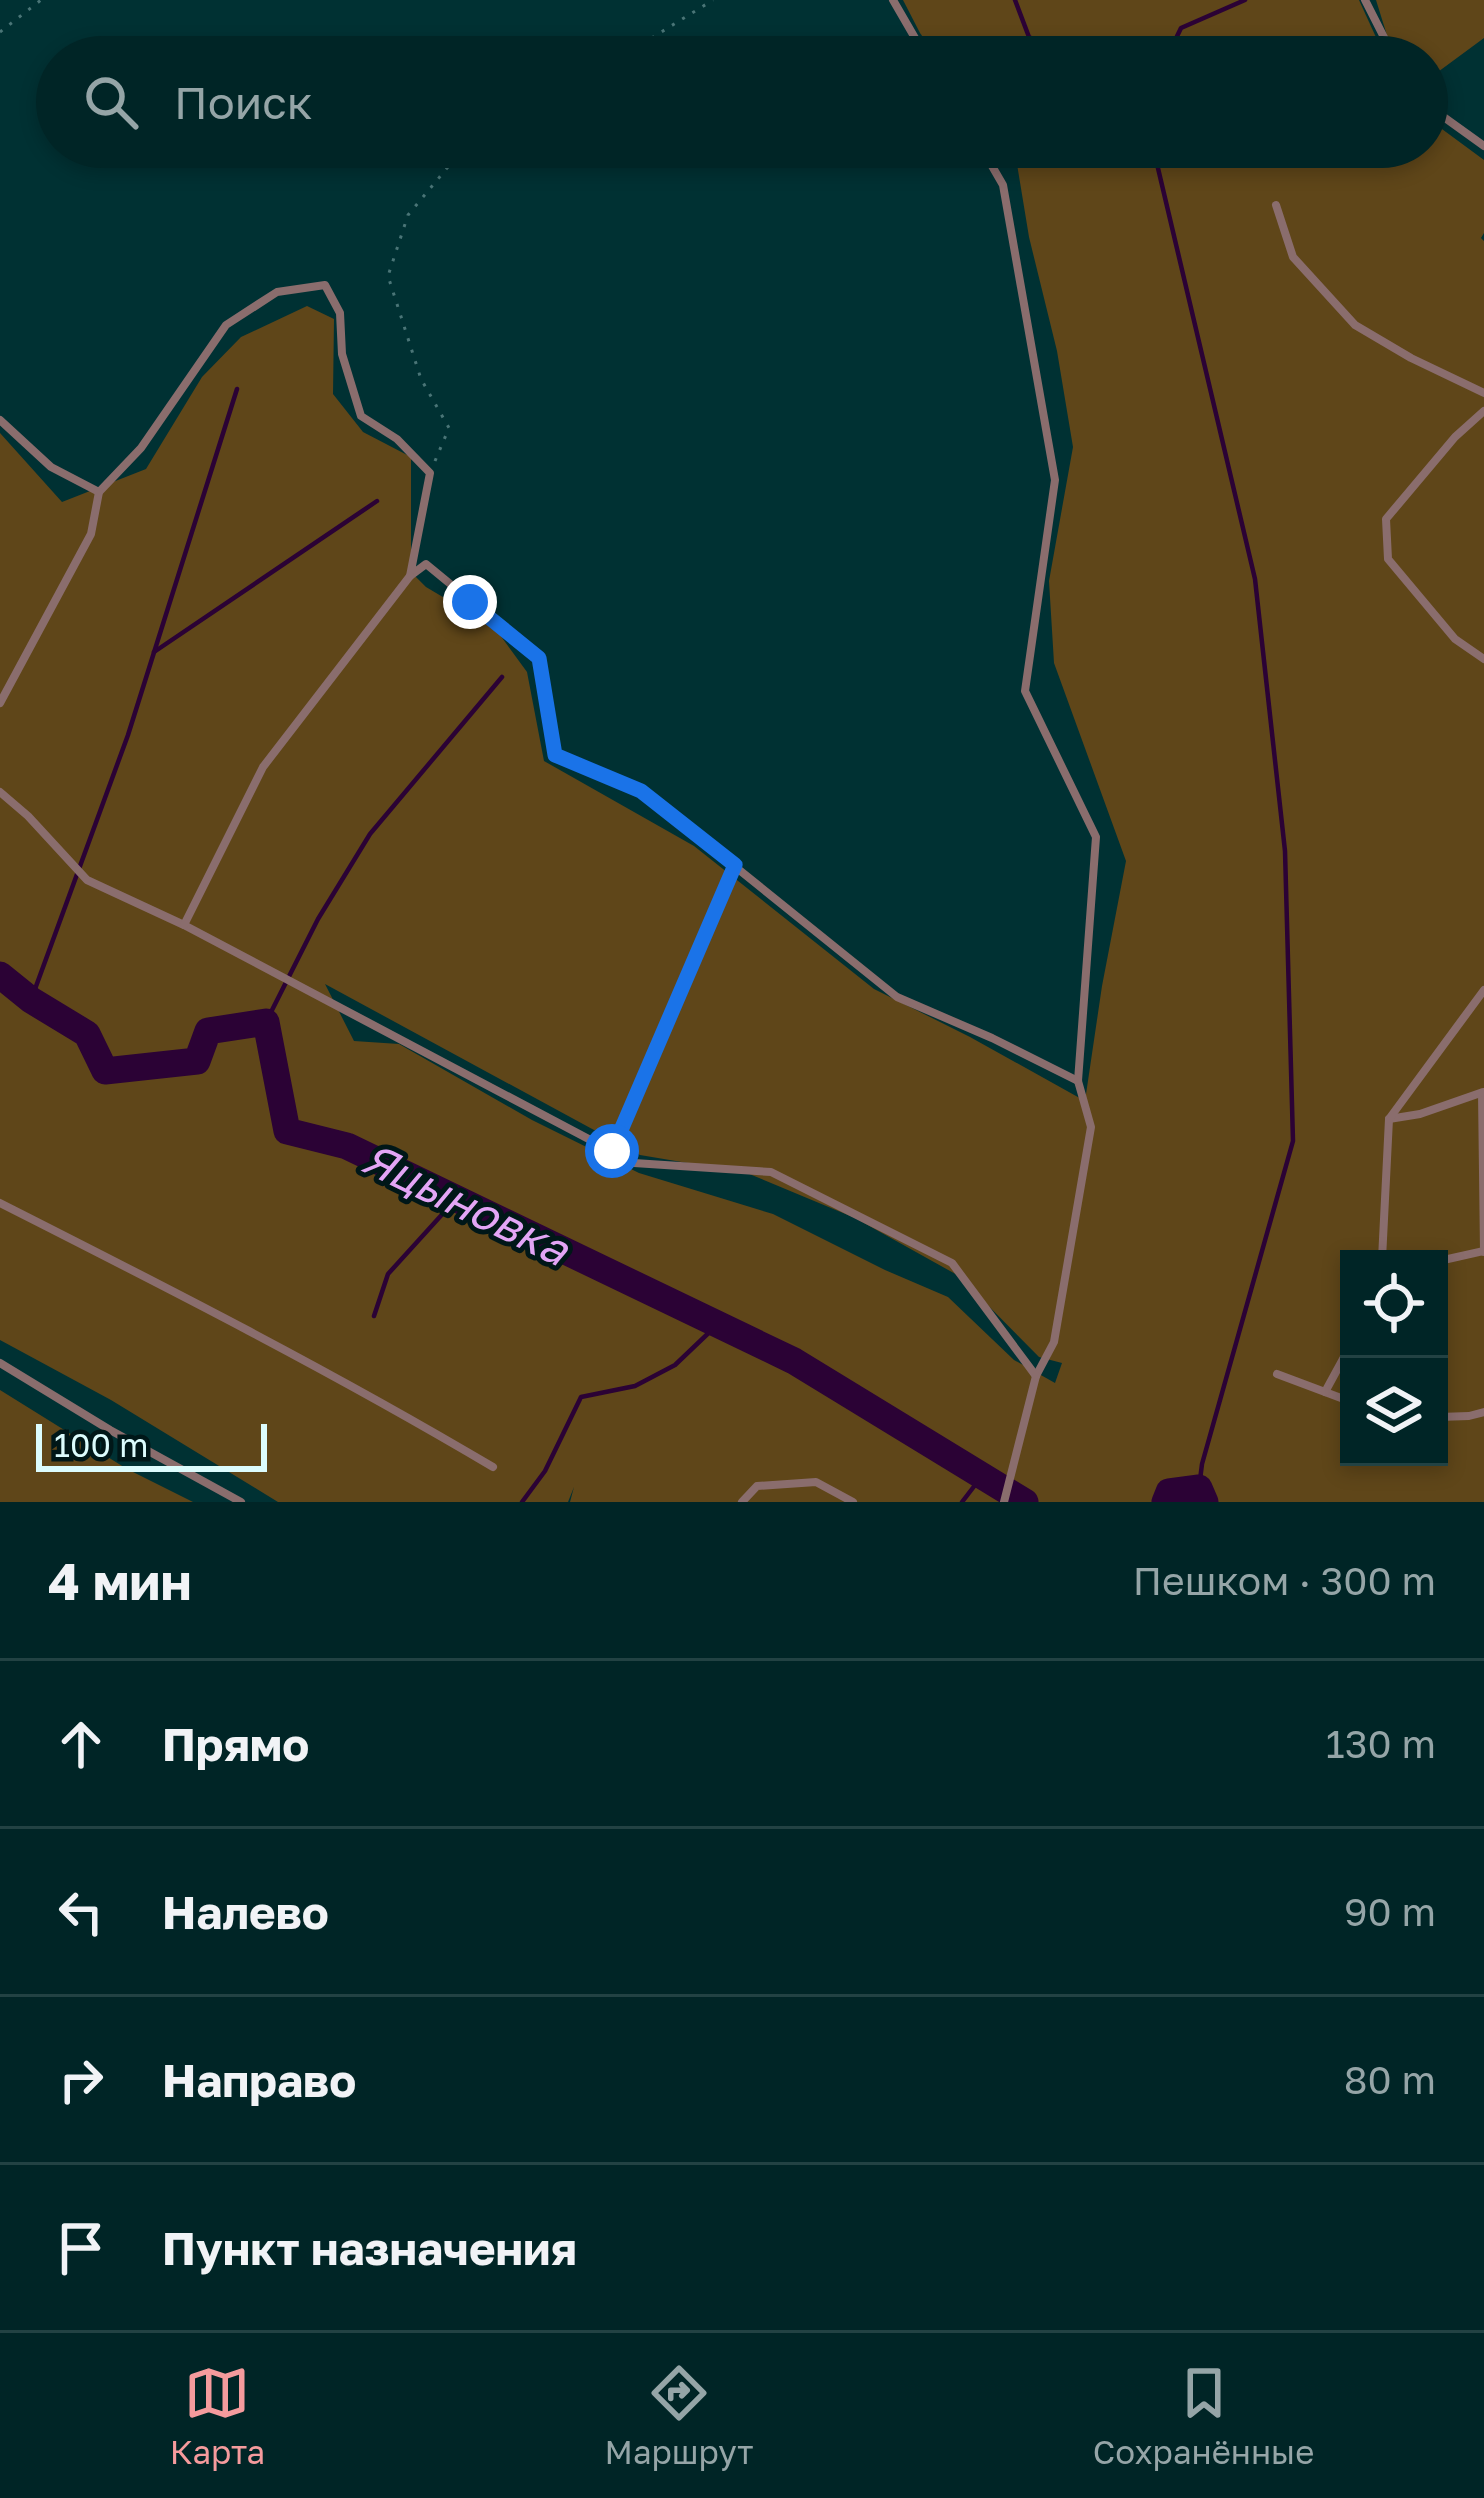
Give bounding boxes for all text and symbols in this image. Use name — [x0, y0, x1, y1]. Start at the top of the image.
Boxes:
search box — [36, 36, 1448, 168]
icon: search — [78, 69, 144, 135]
text: Поиск — [174, 75, 313, 129]
route end — [443, 575, 497, 629]
route start — [585, 1124, 639, 1178]
water label: Яцыновка — [354, 1130, 579, 1277]
map controls — [1340, 1250, 1448, 1466]
button: locate — [1340, 1250, 1448, 1358]
button: layers — [1340, 1358, 1448, 1466]
scale bar — [36, 1418, 267, 1471]
text: 100 m — [54, 1425, 148, 1464]
text: 4 мин — [48, 1550, 192, 1611]
text: Пешком · 300 m — [1133, 1557, 1436, 1604]
icon: ahead — [48, 1711, 114, 1777]
text: Прямо — [162, 1717, 309, 1771]
text: 130 m — [1326, 1720, 1436, 1767]
icon: left — [48, 1879, 114, 1945]
text: Налево — [162, 1885, 329, 1939]
text: 90 m — [1344, 1888, 1436, 1935]
icon: right — [48, 2047, 114, 2113]
text: Направо — [162, 2053, 356, 2107]
text: 80 m — [1344, 2056, 1436, 2103]
icon: arrive — [48, 2215, 114, 2281]
text: Пункт назначения — [162, 2221, 577, 2275]
tab: Карта — [170, 2360, 265, 2471]
tab: Маршрут — [605, 2360, 754, 2471]
tab: Сохранённые — [1093, 2360, 1314, 2471]

